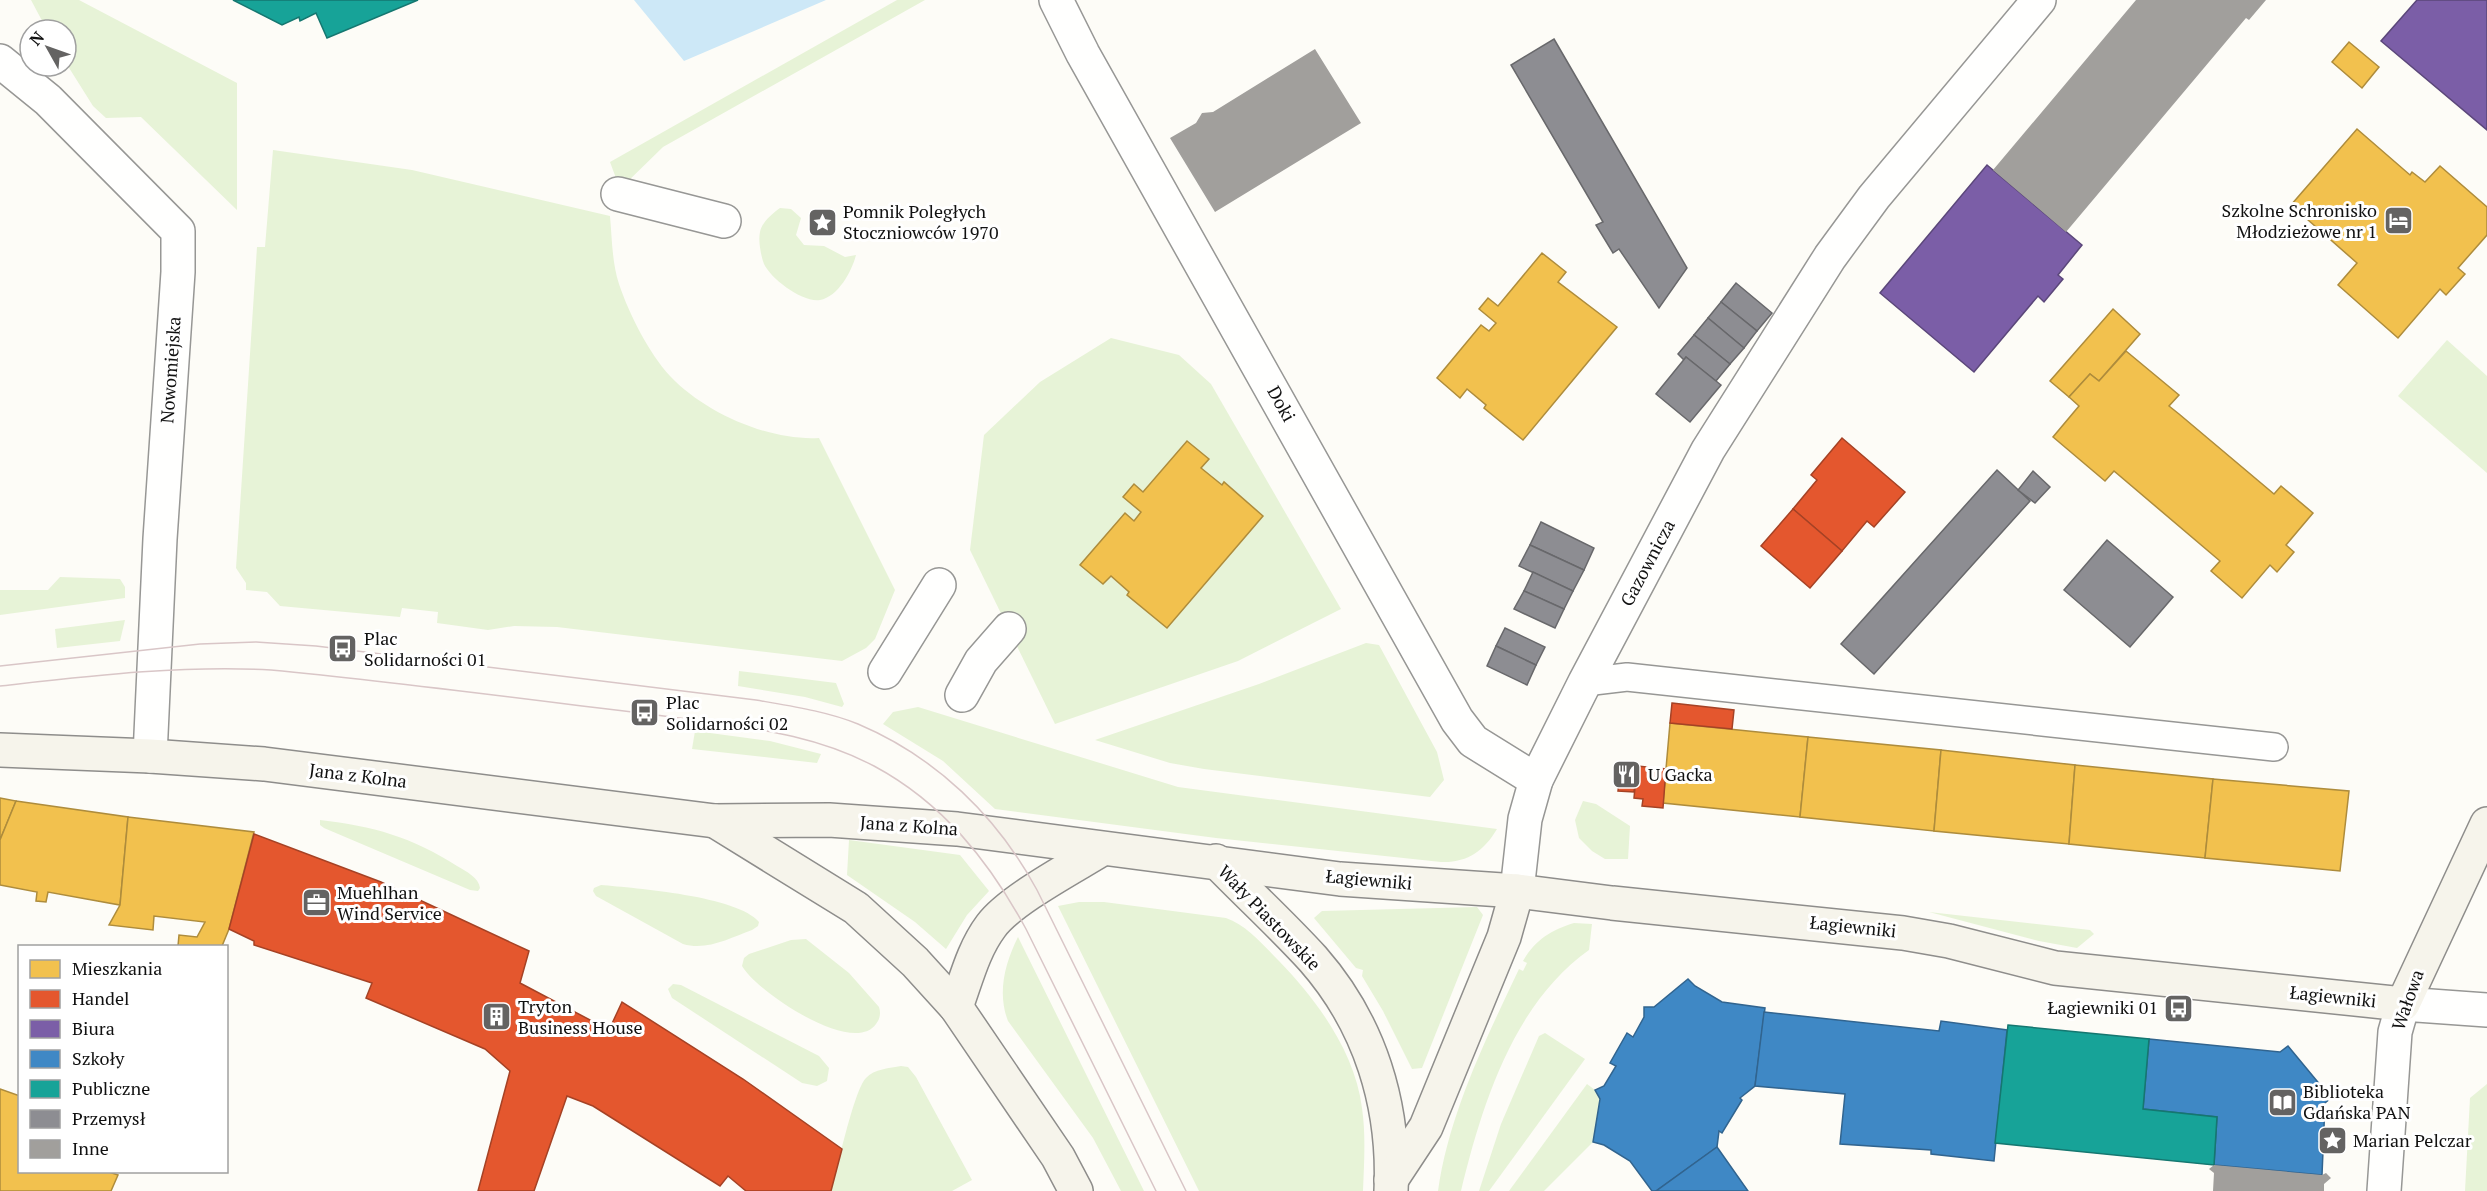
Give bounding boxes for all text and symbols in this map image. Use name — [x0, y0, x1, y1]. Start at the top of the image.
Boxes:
north arrow — [18, 18, 78, 78]
text: N — [24, 27, 49, 50]
place label: Szkolne Schronisko Młodzieżowe nr 1 — [2222, 198, 2377, 243]
place label: Pomnik Poległych Stoczniowców 1970 — [843, 199, 999, 244]
hotel icon: Szkolne Schronisko Młodzieżowe nr 1 — [2382, 205, 2414, 237]
place icon: Pomnik Poległych Stoczniowców 1970 — [806, 206, 838, 238]
street label: Nowomiejska — [154, 316, 186, 424]
street label: Doki — [1262, 381, 1301, 426]
street label: Gazownicza — [1614, 515, 1680, 610]
place label: Plac Solidarności 01 — [364, 626, 486, 671]
bus stop icon: Plac Solidarności 01 — [327, 633, 359, 665]
place label: Plac Solidarności 02 — [666, 690, 788, 735]
bus stop icon: Plac Solidarności 02 — [629, 697, 661, 729]
street label: Jana z Kolna — [308, 757, 408, 793]
restaurant icon: U Gacka — [1611, 759, 1643, 791]
place label: U Gacka — [1648, 762, 1713, 786]
street label: Jana z Kolna — [859, 810, 959, 840]
street label: Wały Piastowskie — [1213, 859, 1326, 975]
street label: Łagiewniki — [1325, 863, 1413, 895]
place label: Muehlhan Wind Service — [337, 880, 442, 925]
office icon: Muehlhan Wind Service — [300, 887, 332, 919]
street label: Łagiewniki — [1809, 910, 1898, 942]
legend — [18, 945, 228, 1173]
text: Mieszkania — [72, 956, 162, 980]
street label: Wałowa — [2386, 966, 2429, 1033]
street label: Łagiewniki — [2289, 980, 2378, 1012]
text: Handel — [72, 986, 129, 1010]
bus stop icon: Łagiewniki 01 — [2163, 992, 2195, 1024]
place label: Tryton Business House — [518, 994, 643, 1039]
place label: Łagiewniki 01 — [2048, 995, 2158, 1019]
building icon: Tryton Business House — [481, 1001, 513, 1033]
text: Biura — [72, 1016, 115, 1040]
text: Szkoły — [72, 1046, 125, 1070]
text: Publiczne — [72, 1076, 150, 1100]
place label: Biblioteka Gdańska PAN — [2303, 1079, 2411, 1124]
library icon: Biblioteka Gdańska PAN — [2266, 1086, 2298, 1118]
text: Przemysł — [72, 1106, 146, 1130]
place icon: Marian Pelczar — [2316, 1125, 2348, 1157]
place label: Marian Pelczar — [2353, 1128, 2472, 1152]
text: Inne — [72, 1136, 109, 1160]

